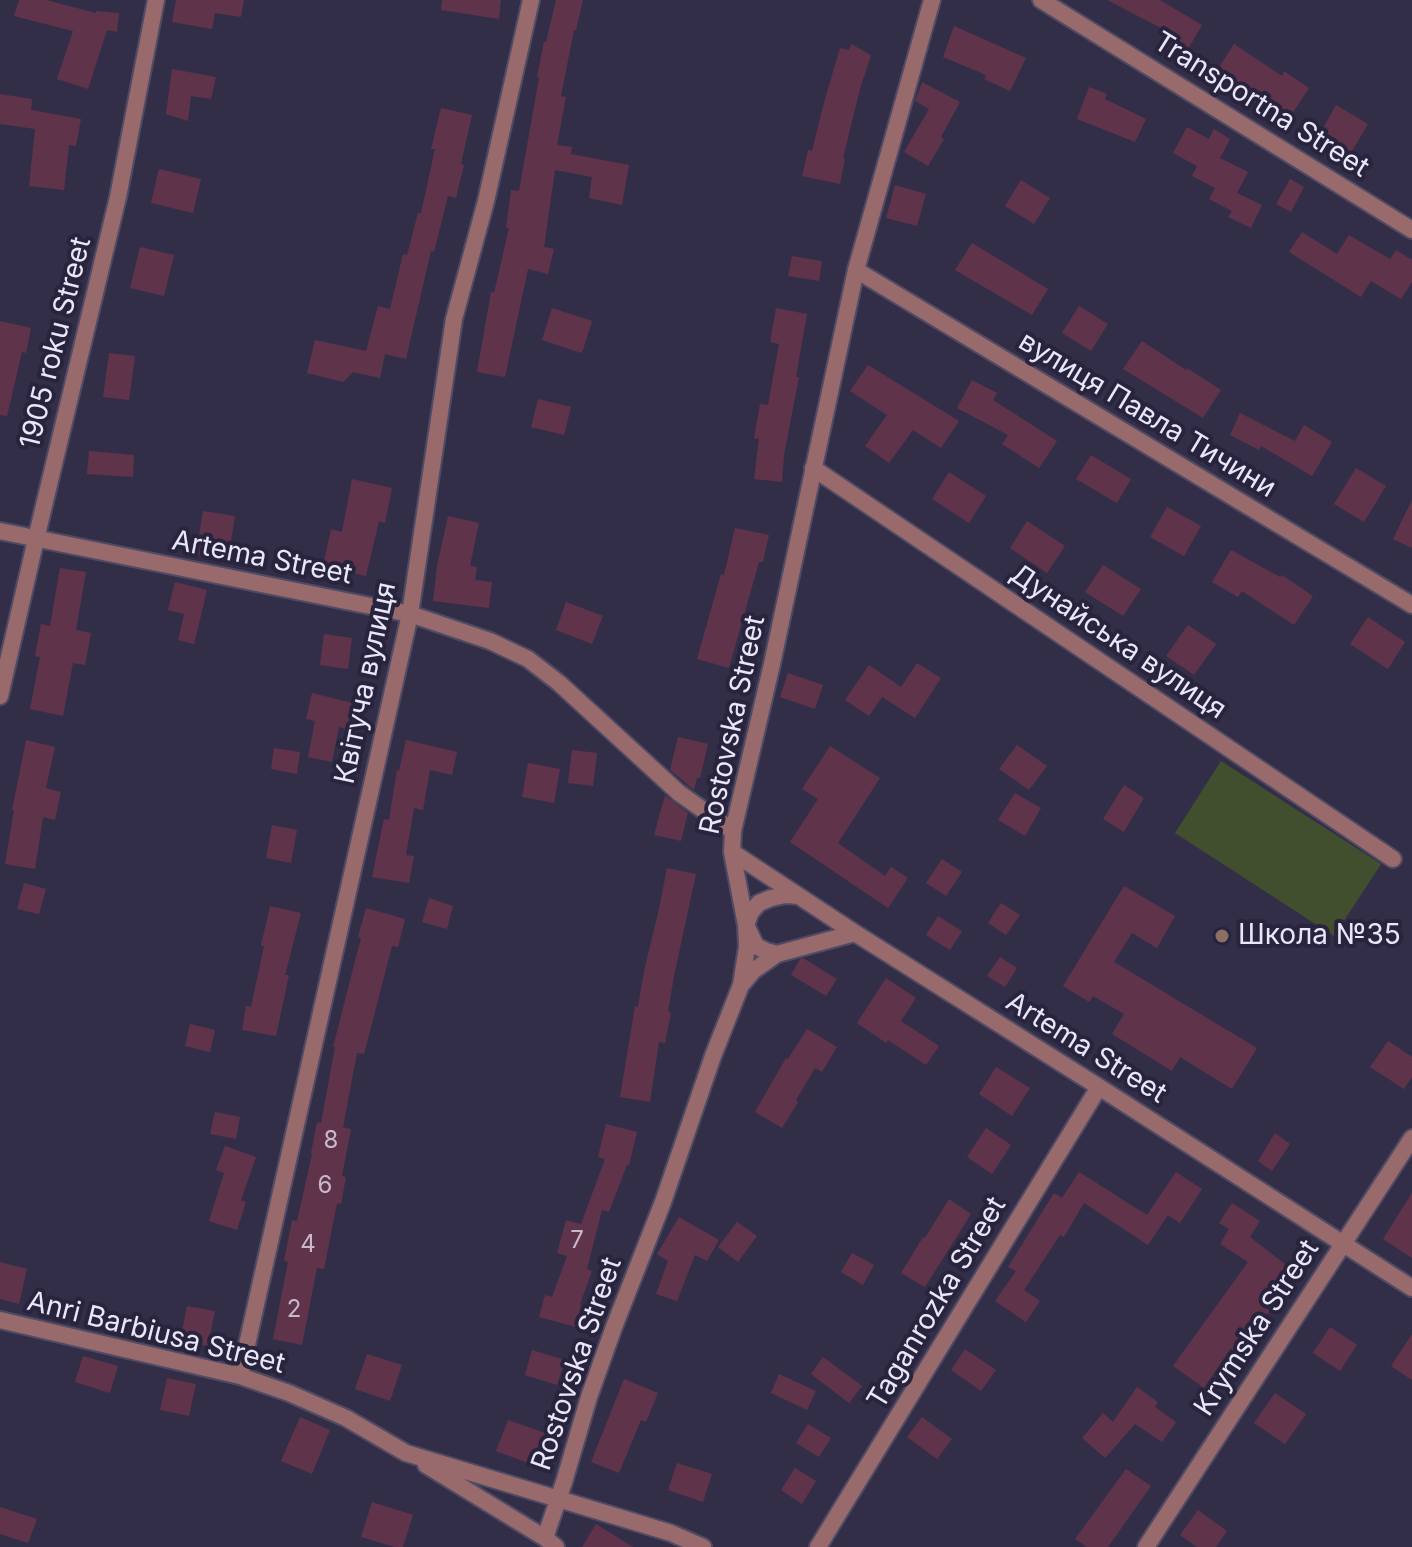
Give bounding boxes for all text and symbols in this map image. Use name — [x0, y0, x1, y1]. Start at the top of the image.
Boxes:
street label: Transportna Street — [1147, 25, 1375, 185]
street label: 1905 roku Street — [13, 234, 99, 452]
street label: вулиця Павла Тичини — [1012, 325, 1282, 505]
street label: Artema Street — [169, 524, 355, 592]
street label: Дунайська вулиця — [1004, 557, 1232, 727]
street label: Квітуча вулиця — [328, 579, 404, 787]
street label: Rostovska Street — [693, 613, 773, 837]
place label: Школа №35 — [1238, 919, 1401, 953]
marker: Школа №35 — [1213, 927, 1231, 945]
street label: Artema Street — [1000, 985, 1172, 1111]
house number: 8 — [324, 1127, 338, 1155]
house number: 6 — [318, 1172, 332, 1200]
street label: Taganrozka Street — [861, 1191, 1013, 1415]
house number: 7 — [570, 1227, 584, 1255]
house number: 4 — [300, 1231, 316, 1259]
street label: Krymska Street — [1188, 1234, 1326, 1422]
street label: Rostovska Street — [525, 1253, 629, 1475]
street label: Anri Barbiusa Street — [24, 1285, 288, 1381]
house number: 2 — [287, 1296, 301, 1324]

